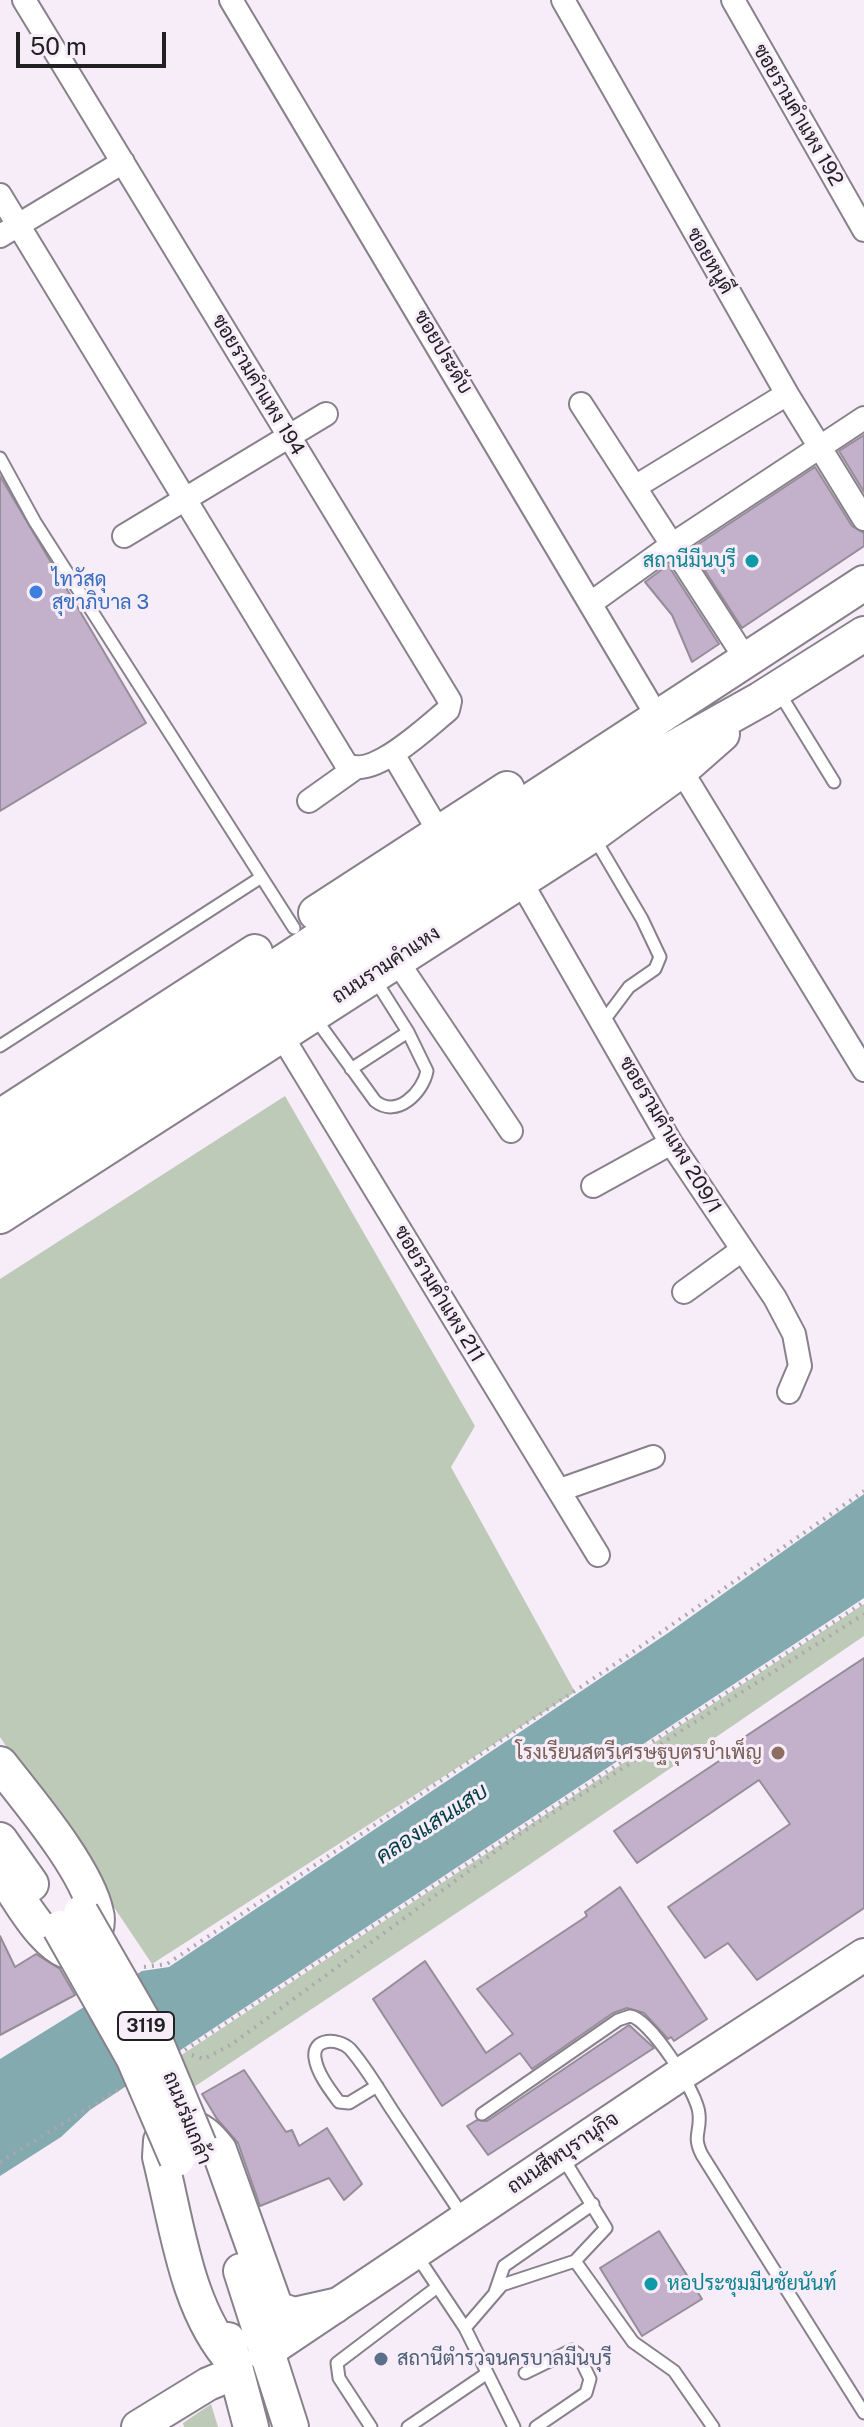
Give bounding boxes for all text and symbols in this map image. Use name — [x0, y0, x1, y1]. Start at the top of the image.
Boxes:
scale bar — [20, 16, 170, 66]
text: 50 m — [30, 32, 87, 60]
street label: ซอยรามคำแหง 192 — [748, 40, 848, 190]
street label: ซอยหนูดี — [681, 223, 739, 299]
street label: ซอยประดับ — [409, 306, 477, 398]
street label: ซอยรามคำแหง 194 — [206, 310, 310, 460]
place label: สถานีมีนบุรี — [643, 549, 736, 573]
marker: สถานีมีนบุรี — [743, 552, 761, 570]
place label: ไทวัสดุ สุขาภิบาล 3 — [52, 568, 149, 615]
marker: ไทวัสดุ สุขาภิบาล 3 — [27, 583, 45, 601]
street label: ถนนรามคำแหง — [328, 921, 444, 1009]
street label: ซอยรามคำแหง 209/1 — [614, 1052, 726, 1218]
street label: ซอยรามคำแหง 211 — [389, 1221, 489, 1367]
place label: โรงเรียนสตรีเศรษฐบุตรบำเพ็ญ — [515, 1741, 762, 1765]
marker: โรงเรียนสตรีเศรษฐบุตรบำเพ็ญ — [769, 1744, 787, 1762]
water label: คลองแสนแสบ — [371, 1778, 493, 1870]
road number: 3119 — [118, 2012, 174, 2040]
street label: ถนนร่มเกล้า — [158, 2068, 216, 2168]
street label: ถนนสีหบุรานุกิจ — [503, 2107, 623, 2199]
place label: หอประชุมมีนชัยนันท์ — [667, 2272, 837, 2296]
marker: หอประชุมมีนชัยนันท์ — [642, 2275, 660, 2293]
place label: สถานีตำรวจนครบาลมีนบุรี — [397, 2347, 612, 2371]
marker: สถานีตำรวจนครบาลมีนบุรี — [372, 2350, 390, 2368]

